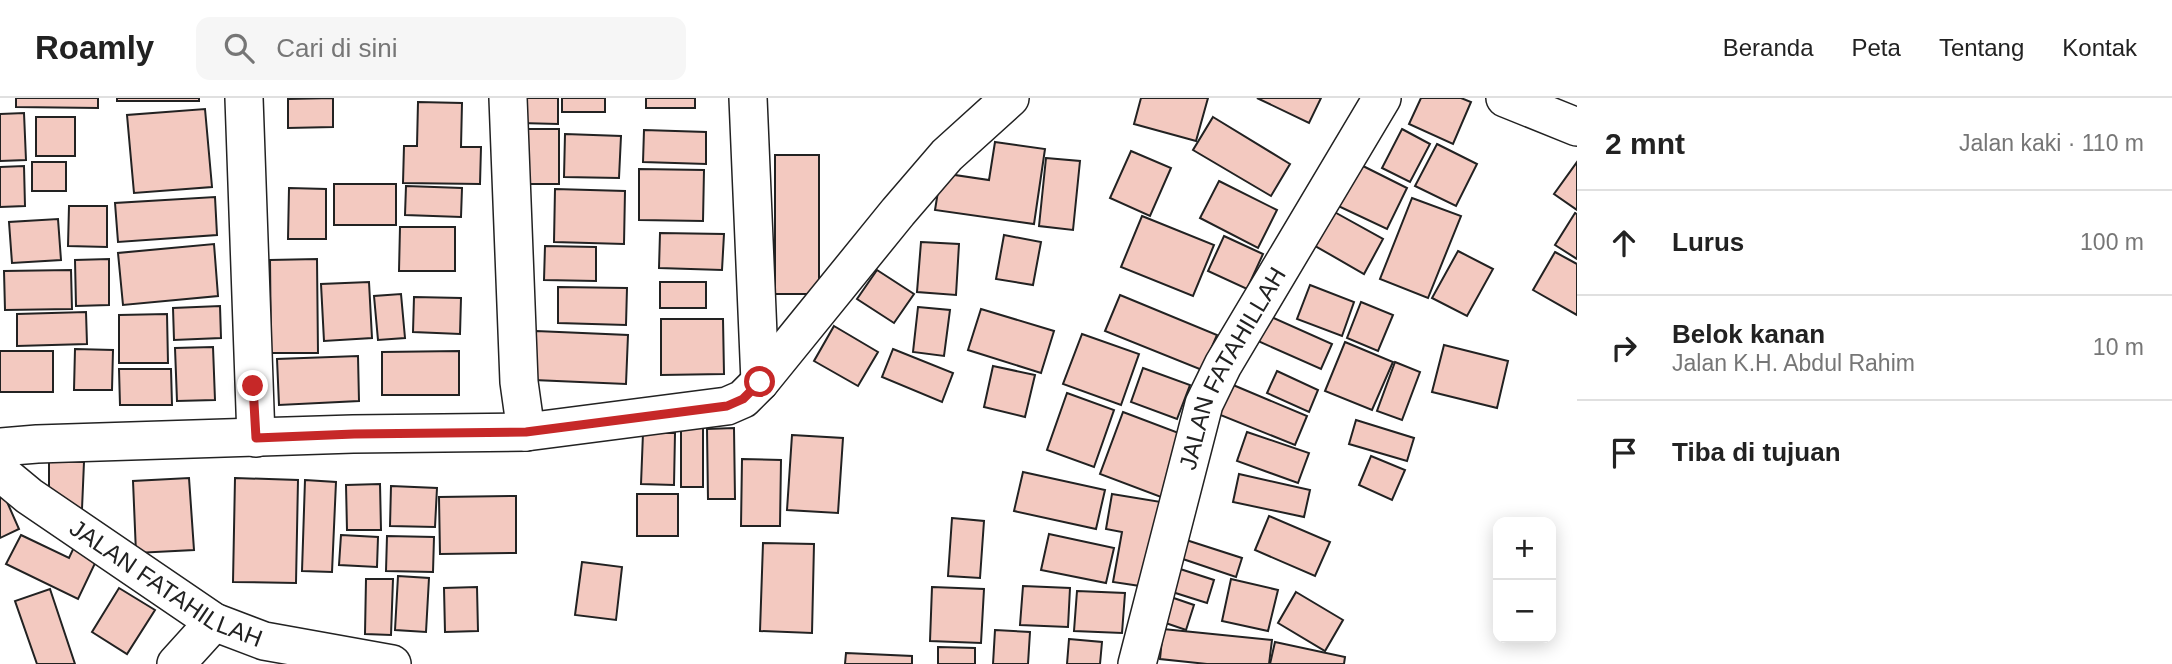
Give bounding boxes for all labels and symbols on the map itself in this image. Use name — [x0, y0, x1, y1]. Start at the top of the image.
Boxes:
street label: JALAN FATAHILLAH — [1174, 262, 1291, 473]
route start — [744, 366, 775, 397]
route end — [237, 370, 268, 401]
street label: JALAN FATAHILLAH — [65, 514, 266, 652]

